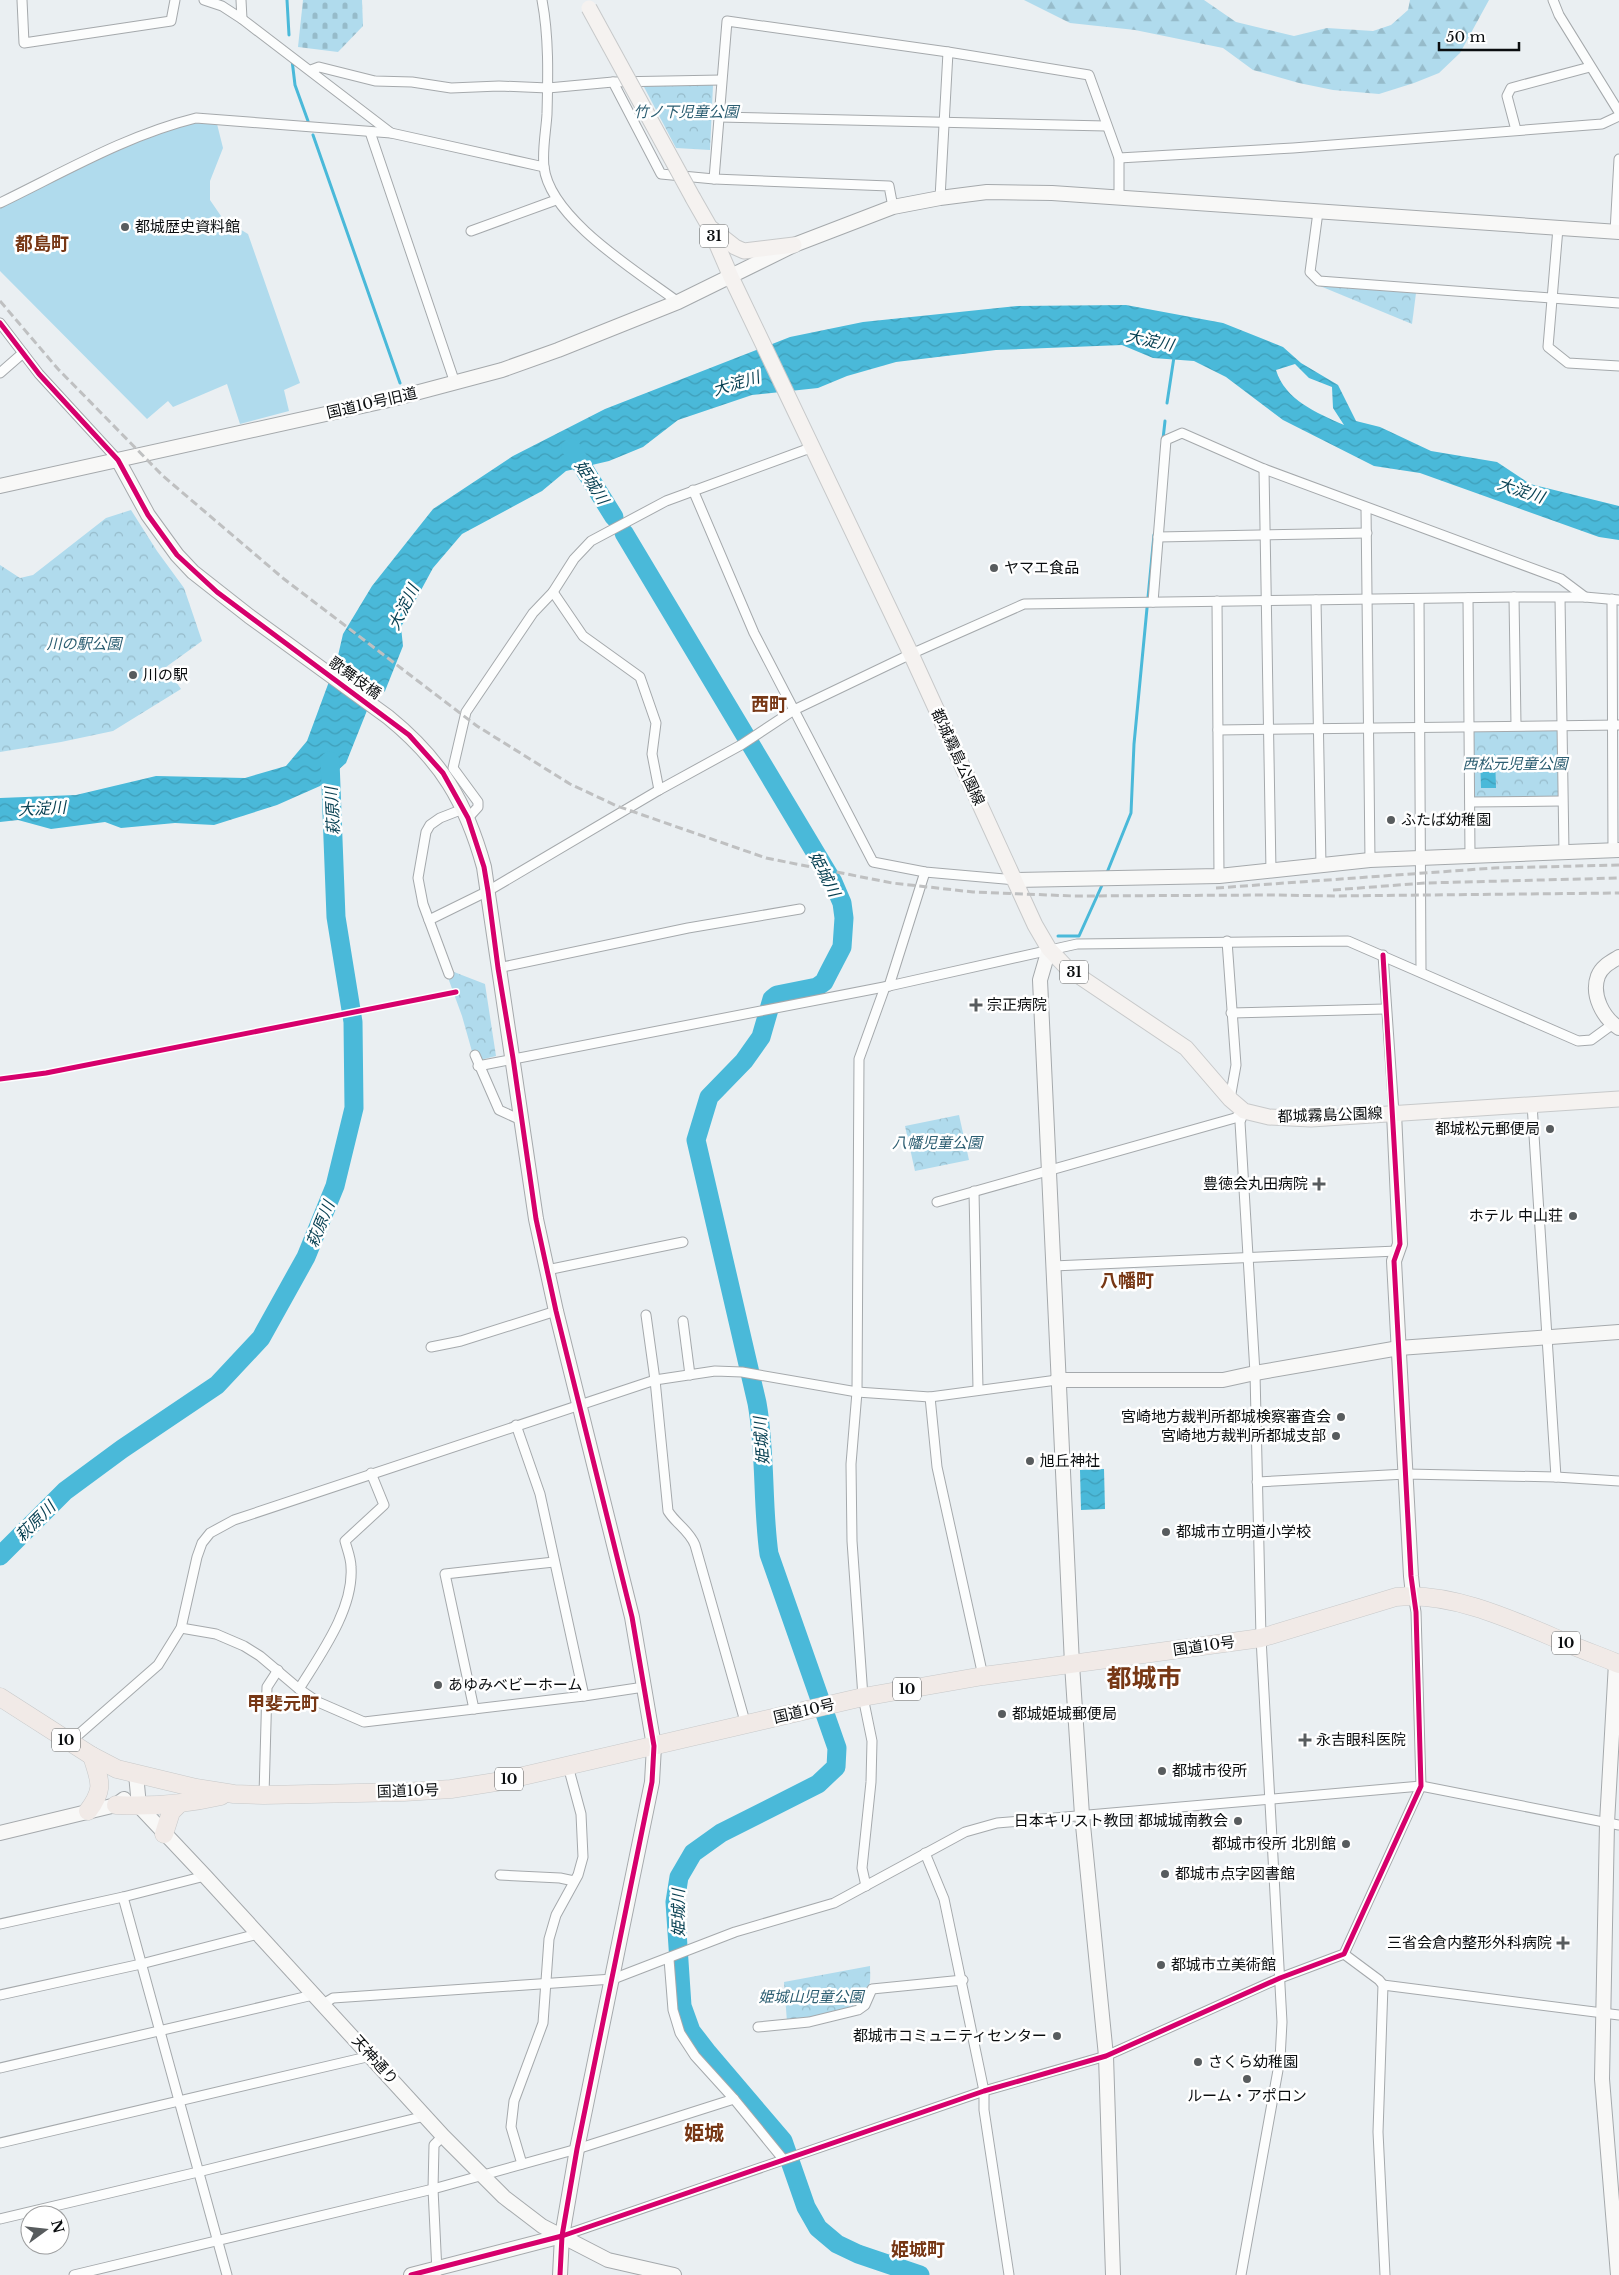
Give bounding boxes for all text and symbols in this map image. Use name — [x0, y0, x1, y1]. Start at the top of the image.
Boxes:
scale bar — [1439, 20, 1519, 52]
text: 50 m — [1446, 27, 1486, 46]
park label: 竹ノ下児童公園 — [633, 102, 740, 121]
place label: 都城歴史資料館 — [135, 217, 240, 236]
marker: 都城歴史資料館 — [119, 221, 131, 233]
road number: 31 — [700, 225, 728, 248]
district label: 都島町 — [15, 233, 69, 255]
water label: 大淀川 — [1124, 325, 1178, 355]
water label: 大淀川 — [710, 366, 764, 400]
street label: 国道10号旧道 — [325, 383, 419, 422]
water label: 姫城川 — [571, 456, 614, 509]
water label: 大淀川 — [1495, 473, 1549, 508]
place label: ヤマエ食品 — [1004, 558, 1079, 577]
marker: ヤマエ食品 — [988, 562, 1000, 574]
water label: 大淀川 — [383, 579, 423, 633]
park label: 川の駅公園 — [46, 634, 123, 653]
street label: 歌舞伎橋 — [325, 652, 385, 703]
place label: 川の駅 — [143, 665, 188, 684]
marker: 川の駅 — [127, 669, 139, 681]
district label: 西町 — [751, 694, 787, 716]
street label: 都城霧島公園線 — [928, 705, 989, 808]
park label: 西松元児童公園 — [1462, 754, 1569, 773]
water label: 萩原川 — [321, 785, 343, 835]
water label: 大淀川 — [18, 797, 68, 819]
place label: ふたば幼稚園 — [1401, 810, 1491, 829]
marker: ふたば幼稚園 — [1385, 814, 1397, 826]
water label: 姫城川 — [805, 848, 846, 902]
road number: 31 — [1060, 960, 1088, 984]
place label: 宗正病院 — [987, 995, 1047, 1014]
marker: 宗正病院 — [969, 998, 983, 1012]
street label: 都城霧島公園線 — [1277, 1103, 1383, 1126]
place label: 都城松元郵便局 — [1435, 1119, 1540, 1138]
marker: 都城松元郵便局 — [1544, 1123, 1556, 1135]
park label: 八幡児童公園 — [892, 1133, 984, 1152]
place label: 豊徳会丸田病院 — [1203, 1174, 1308, 1193]
marker: 豊徳会丸田病院 — [1312, 1177, 1326, 1191]
water label: 萩原川 — [302, 1196, 339, 1250]
place label: ホテル 中山荘 — [1469, 1206, 1563, 1225]
marker: ホテル 中山荘 — [1567, 1210, 1579, 1222]
district label: 八幡町 — [1100, 1270, 1154, 1292]
place label: 宮崎地方裁判所都城検察審査会 — [1121, 1407, 1331, 1426]
marker: 宮崎地方裁判所都城検察審査会 — [1335, 1411, 1347, 1423]
water label: 姫城川 — [749, 1414, 773, 1466]
place label: 宮崎地方裁判所都城支部 — [1161, 1426, 1326, 1445]
marker: 宮崎地方裁判所都城支部 — [1330, 1430, 1342, 1442]
place label: 旭丘神社 — [1040, 1451, 1100, 1470]
marker: 旭丘神社 — [1024, 1455, 1036, 1467]
water label: 萩原川 — [11, 1496, 60, 1545]
place label: 都城市立明道小学校 — [1176, 1522, 1311, 1541]
marker: 都城市立明道小学校 — [1160, 1526, 1172, 1538]
street label: 国道10号 — [1172, 1632, 1236, 1659]
road number: 10 — [1552, 1632, 1580, 1655]
district label: 都城市 — [1106, 1663, 1182, 1694]
place label: あゆみベビーホーム — [448, 1675, 583, 1694]
road number: 10 — [893, 1678, 921, 1700]
marker: あゆみベビーホーム — [432, 1679, 444, 1691]
district label: 甲斐元町 — [247, 1693, 319, 1715]
street label: 国道10号 — [771, 1694, 836, 1727]
place label: 都城姫城郵便局 — [1012, 1704, 1117, 1723]
marker: 都城姫城郵便局 — [996, 1708, 1008, 1720]
road number: 10 — [52, 1728, 80, 1752]
place label: 永吉眼科医院 — [1316, 1730, 1406, 1749]
marker: 永吉眼科医院 — [1298, 1733, 1312, 1747]
place label: 都城市役所 — [1172, 1761, 1247, 1780]
marker: 都城市役所 — [1156, 1765, 1168, 1777]
road number: 10 — [495, 1768, 523, 1790]
street label: 国道10号 — [376, 1780, 439, 1801]
place label: 日本キリスト教団 都城城南教会 — [1014, 1811, 1228, 1830]
marker: 日本キリスト教団 都城城南教会 — [1232, 1815, 1244, 1827]
place label: 都城市役所 北別館 — [1212, 1834, 1336, 1853]
marker: 都城市役所 北別館 — [1340, 1838, 1352, 1850]
place label: 都城市点字図書館 — [1175, 1864, 1295, 1883]
marker: 都城市点字図書館 — [1159, 1868, 1171, 1880]
water label: 姫城川 — [668, 1887, 688, 1937]
place label: 三省会倉内整形外科病院 — [1387, 1933, 1552, 1952]
marker: 三省会倉内整形外科病院 — [1556, 1936, 1570, 1950]
place label: 都城市立美術館 — [1171, 1955, 1276, 1974]
marker: 都城市立美術館 — [1155, 1959, 1167, 1971]
park label: 姫城山児童公園 — [758, 1987, 865, 2006]
place label: 都城市コミュニティセンター — [853, 2026, 1047, 2045]
marker: 都城市コミュニティセンター — [1051, 2030, 1063, 2042]
street label: 天神通り — [348, 2031, 403, 2088]
place label: さくら幼稚園 — [1208, 2052, 1298, 2071]
marker: さくら幼稚園 — [1192, 2056, 1204, 2068]
marker: ルーム・アポロン — [1241, 2073, 1253, 2085]
place label: ルーム・アポロン — [1187, 2086, 1307, 2105]
district label: 姫城 — [684, 2121, 724, 2145]
north arrow — [20, 2205, 70, 2255]
text: N — [47, 2218, 68, 2235]
district label: 姫城町 — [891, 2239, 945, 2261]

